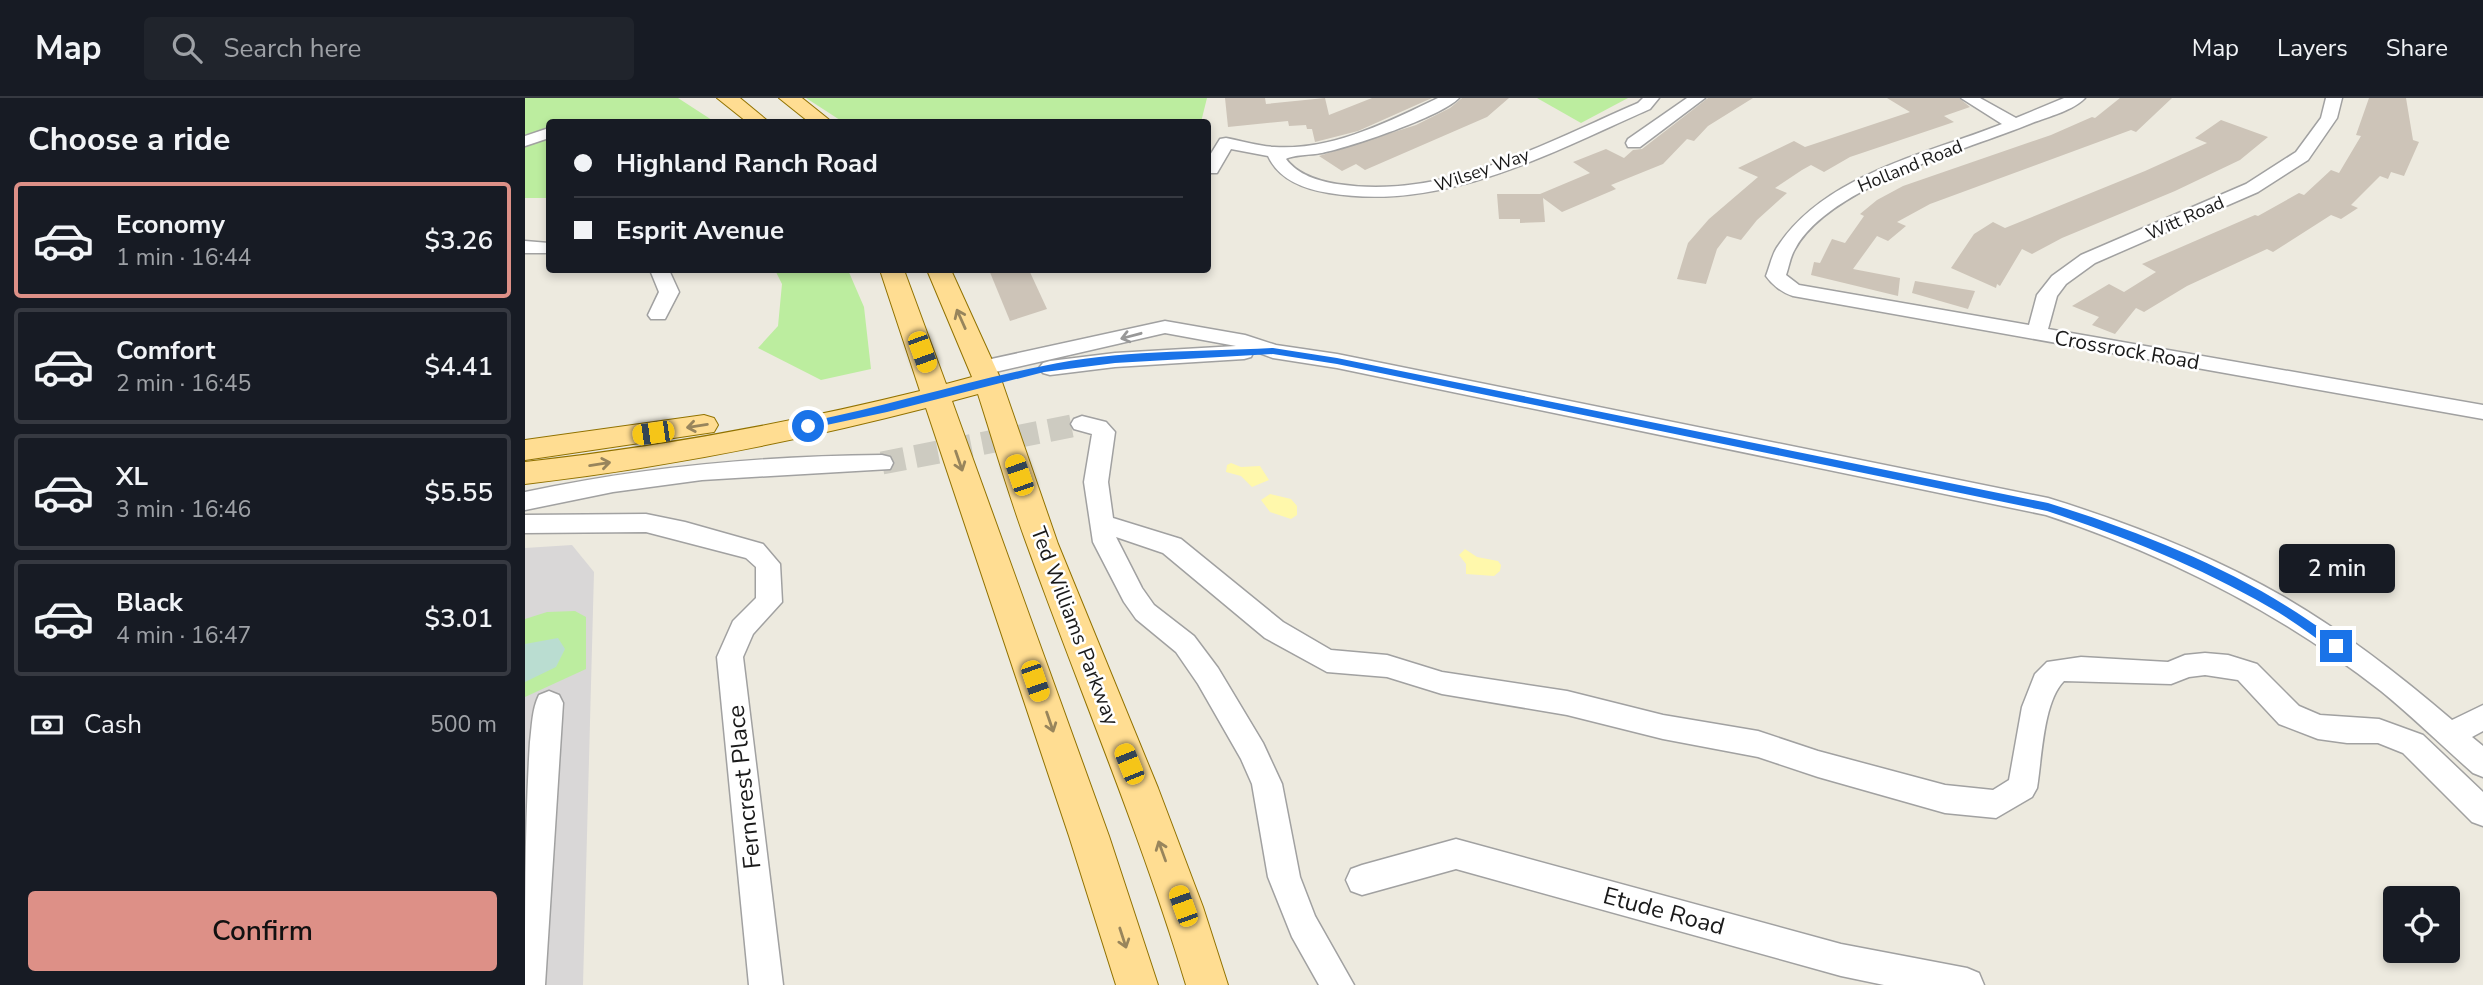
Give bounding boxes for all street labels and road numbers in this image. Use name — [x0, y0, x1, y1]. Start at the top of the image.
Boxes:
street label: Holland Road — [1854, 134, 1966, 198]
street label: Wilsey Way — [1431, 142, 1533, 197]
street label: Witt Road — [2142, 190, 2228, 246]
street label: Crossrock Road — [2052, 323, 2202, 377]
street label: Ted Williams Parkway — [1024, 523, 1126, 730]
street label: Ferncrest Place — [719, 703, 769, 871]
street label: Etude Road — [1600, 879, 1728, 943]

